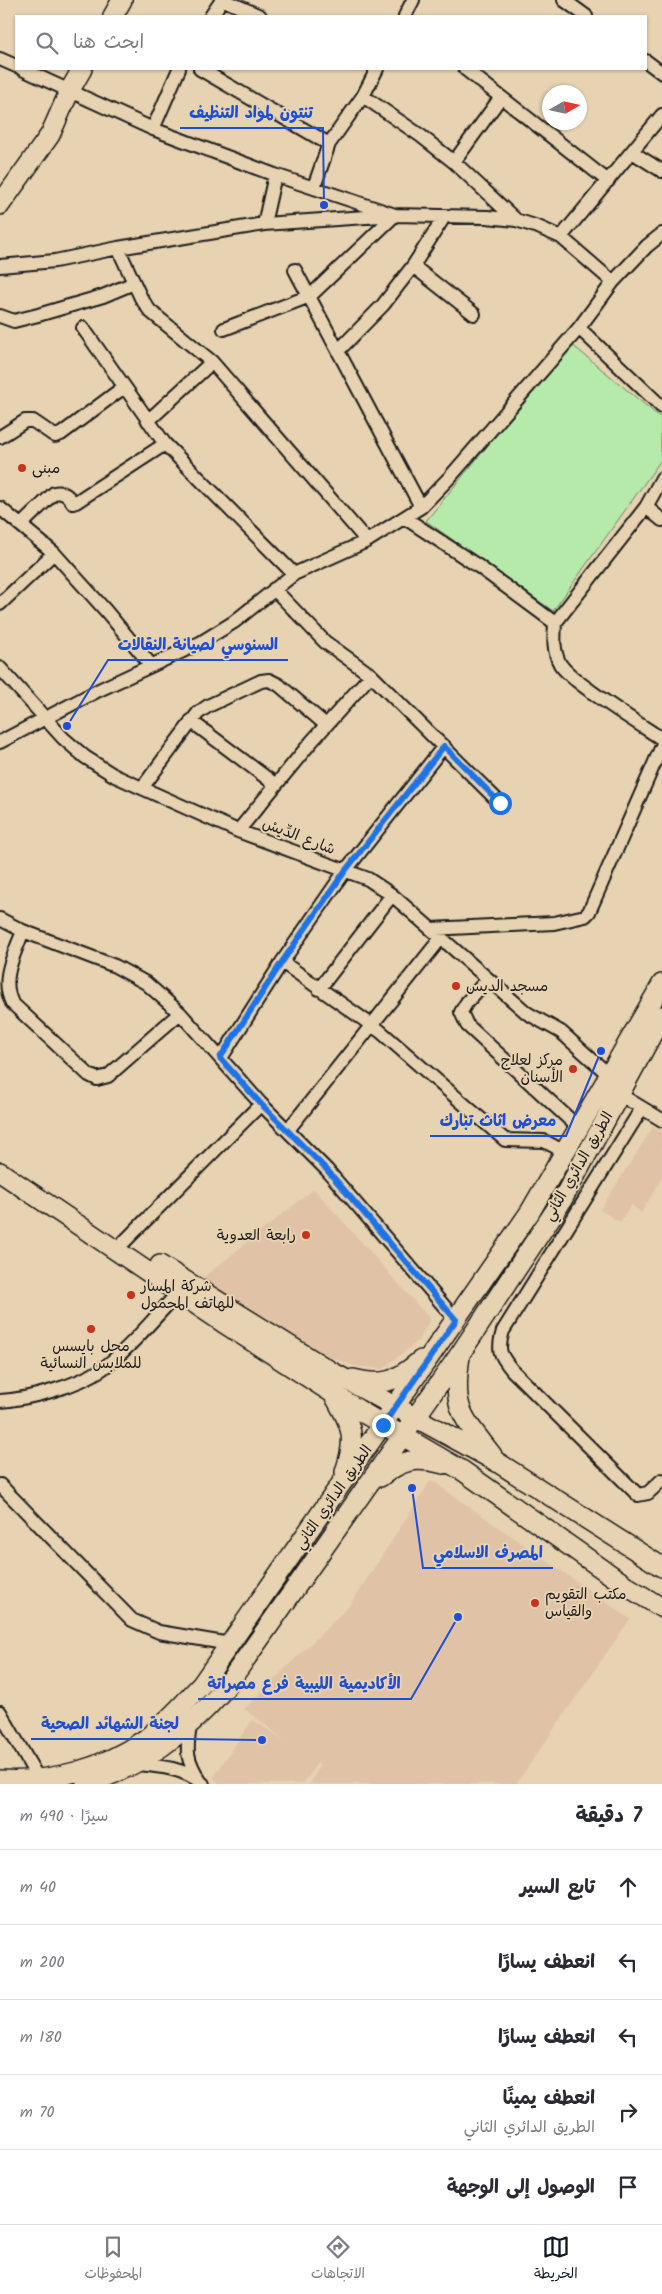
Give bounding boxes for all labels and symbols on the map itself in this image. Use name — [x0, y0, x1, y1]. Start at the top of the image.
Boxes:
north arrow — [542, 85, 587, 130]
callout: تنتون لمواد التنظيف — [180, 97, 323, 128]
text: تنتون لمواد التنظيف — [189, 101, 314, 126]
place label: مبنى — [32, 457, 60, 481]
marker: مبنى — [16, 462, 28, 474]
callout: السنوسي لصيانة النقالات — [108, 629, 288, 660]
text: السنوسي لصيانة النقالات — [118, 633, 278, 659]
route start — [489, 792, 512, 815]
street label: شارع الدِّيسْ — [259, 812, 339, 862]
place label: مسجد الديس — [466, 975, 548, 999]
marker: مسجد الديس — [450, 980, 462, 992]
place label: مركز لعلاج الأسنان — [501, 1049, 563, 1090]
marker: مركز لعلاج الأسنان — [567, 1063, 579, 1075]
callout: معرض اثاث تبارك — [430, 1105, 566, 1136]
street label: الطريق الدائري الثاني — [538, 1107, 620, 1226]
text: معرض اثاث تبارك — [440, 1109, 556, 1134]
place label: رابعة العدوية — [217, 1224, 296, 1248]
marker: رابعة العدوية — [300, 1229, 312, 1241]
place label: شركة المسار للهاتف المحمول — [140, 1275, 234, 1316]
marker: شركة المسار للهاتف المحمول — [125, 1289, 137, 1301]
marker: محل بايسس للملابس النسائية — [85, 1323, 97, 1335]
place label: محل بايسس للملابس النسائية — [41, 1335, 141, 1376]
route end — [372, 1414, 395, 1437]
street label: الطريق الدائري الثاني — [289, 1440, 379, 1555]
callout: المصرف الاسلامي — [423, 1537, 553, 1568]
text: المصرف الاسلامي — [433, 1541, 543, 1567]
place label: مكتب التقويم والقياس — [545, 1583, 626, 1624]
marker: مكتب التقويم والقياس — [529, 1597, 541, 1609]
callout: الأكاديمية الليبية فرع مصراتة — [198, 1668, 411, 1699]
text: الأكاديمية الليبية فرع مصراتة — [207, 1672, 401, 1697]
callout: لجنة الشهائد الصحية — [31, 1708, 189, 1739]
text: لجنة الشهائد الصحية — [41, 1712, 179, 1737]

